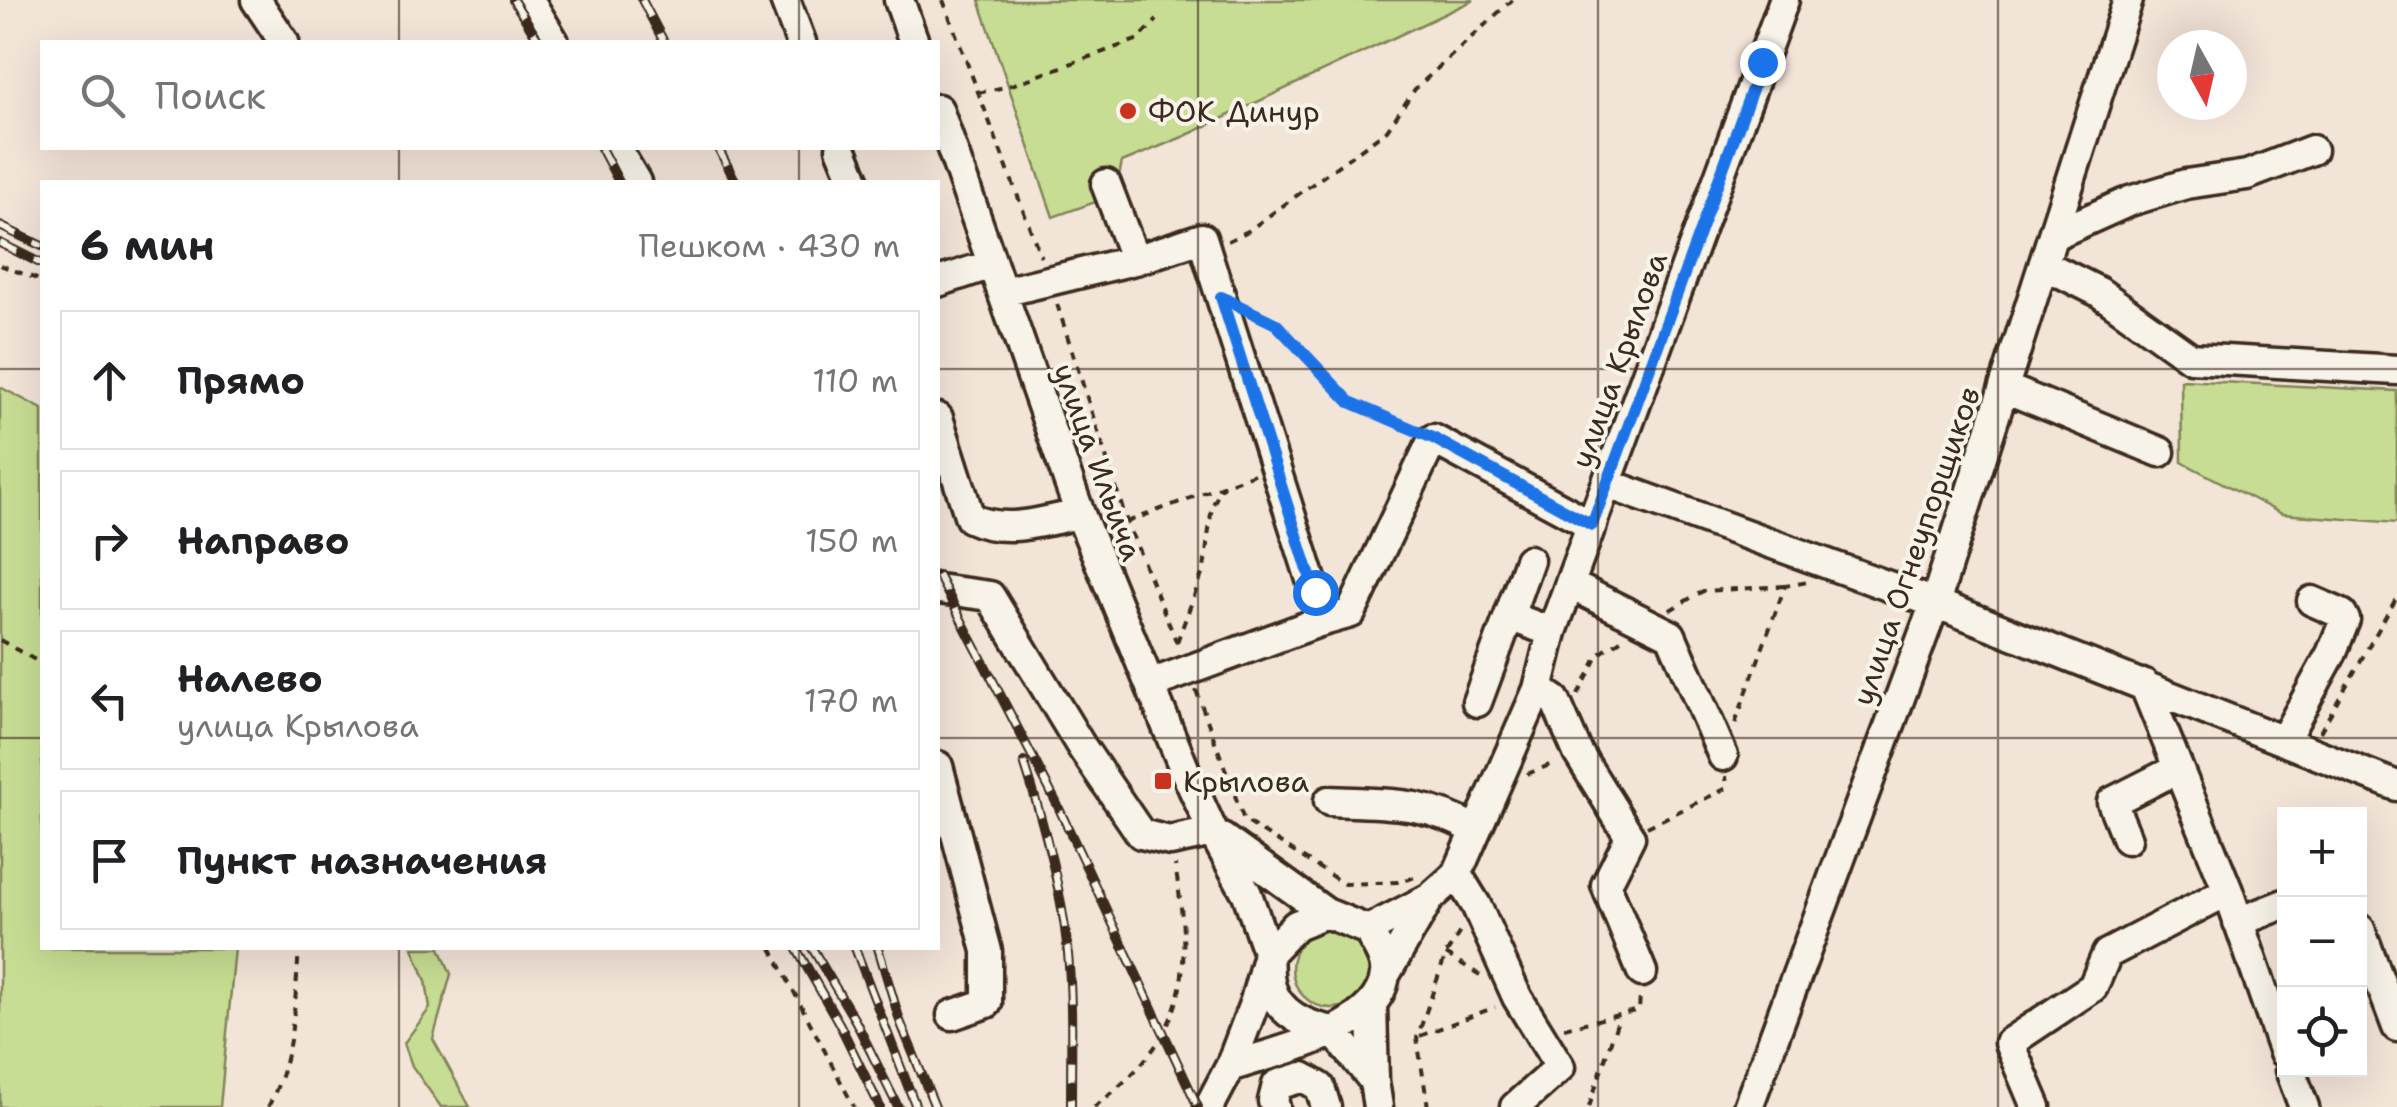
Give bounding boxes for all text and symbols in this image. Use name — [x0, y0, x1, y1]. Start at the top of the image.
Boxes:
north arrow — [2157, 30, 2247, 120]
search box — [40, 40, 940, 150]
route end — [1740, 40, 1786, 86]
icon: search — [75, 68, 130, 123]
text: Поиск — [155, 70, 266, 121]
place label: ФОК Динур — [1148, 91, 1320, 132]
marker: ФОК Динур — [1117, 100, 1139, 122]
text: 6 мин — [80, 217, 215, 273]
text: Пешком · 430 m — [639, 224, 900, 267]
street label: улица Крылова — [1561, 246, 1677, 474]
icon: ahead — [82, 353, 137, 408]
text: Прямо — [177, 355, 305, 406]
street label: улица Ильича — [1043, 358, 1153, 567]
text: 110 m — [812, 359, 898, 402]
street label: улица Огнеупорщиков — [1842, 381, 1990, 711]
icon: right — [82, 513, 137, 568]
text: Направо — [177, 515, 350, 566]
text: 150 m — [805, 519, 898, 562]
route start — [1293, 570, 1339, 616]
text: Налево — [177, 653, 323, 704]
icon: left — [82, 673, 137, 728]
text: 170 m — [804, 679, 898, 722]
text: улица Крылова — [177, 704, 419, 747]
place label: Крылова — [1183, 761, 1309, 802]
marker: Крылова — [1152, 770, 1174, 792]
map controls — [2277, 807, 2367, 1077]
button: + — [2277, 807, 2367, 897]
icon: arrive — [82, 833, 137, 888]
text: Пункт назначения — [177, 835, 547, 886]
button: − — [2277, 897, 2367, 987]
button: locate — [2277, 987, 2367, 1077]

